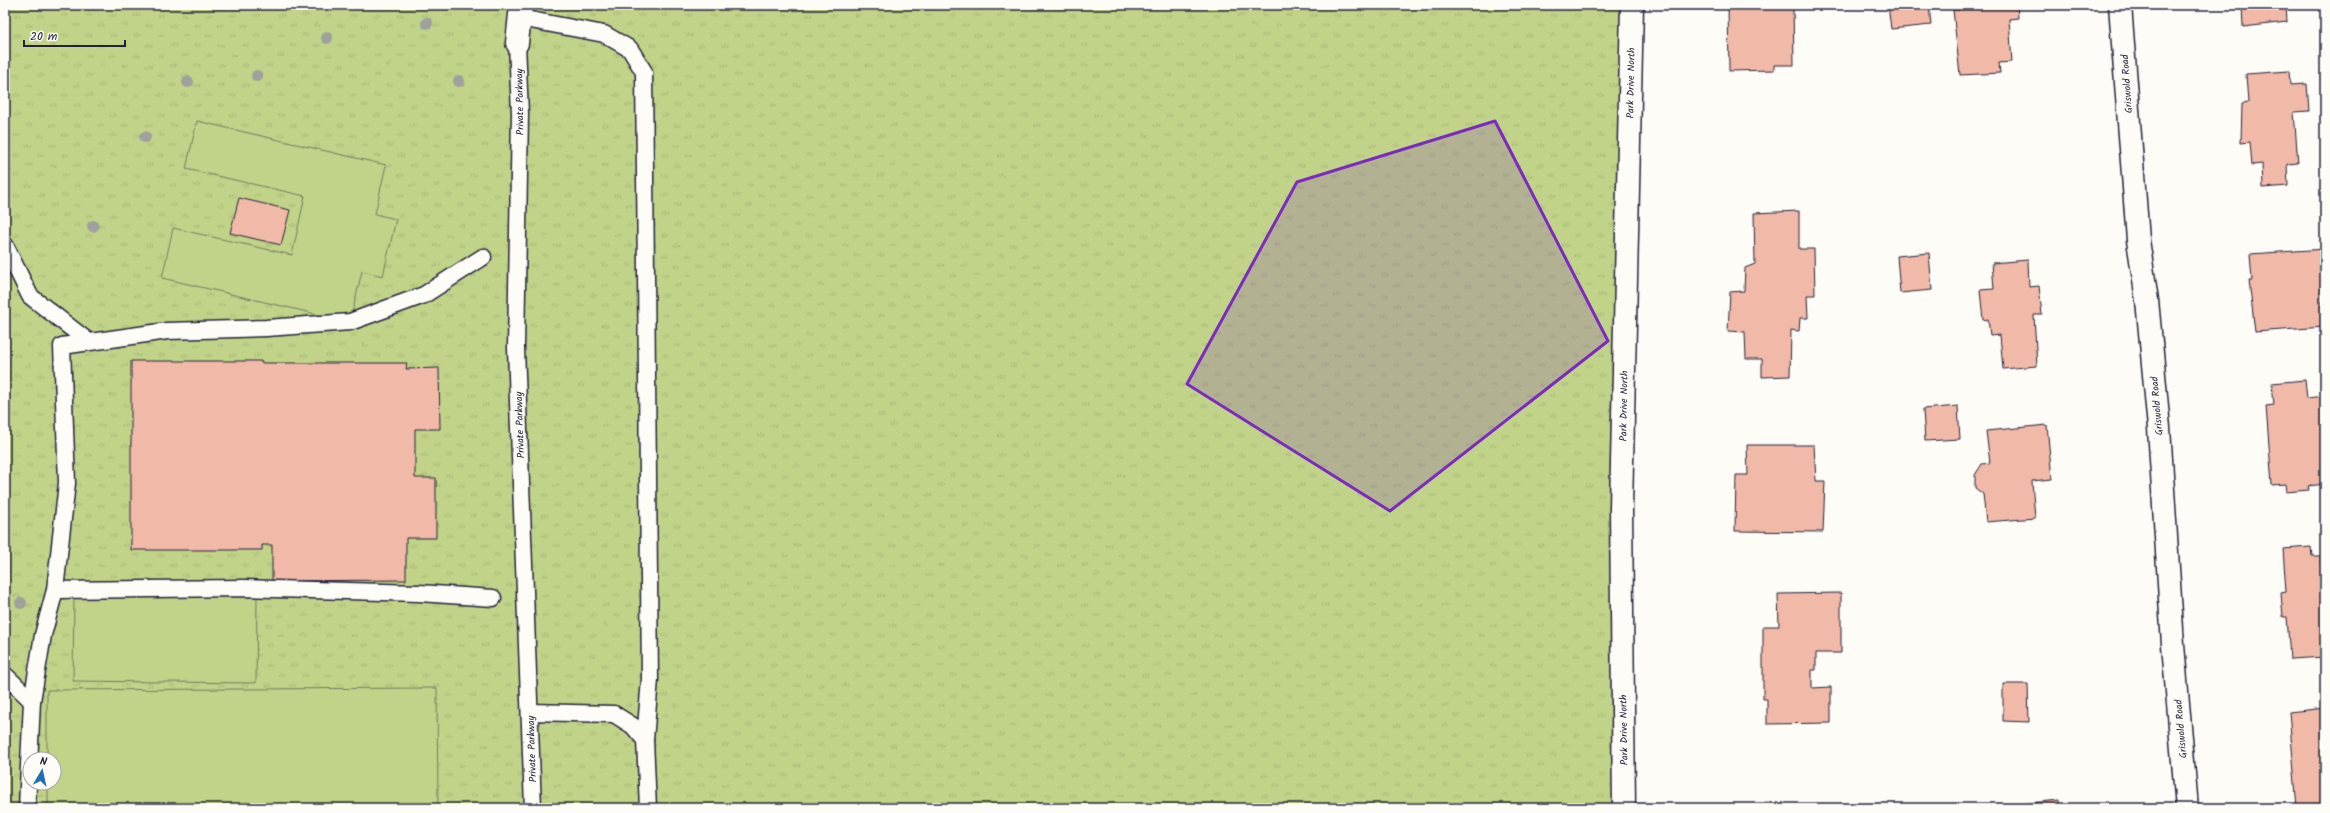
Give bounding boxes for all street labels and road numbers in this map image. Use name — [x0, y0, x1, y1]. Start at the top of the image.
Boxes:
street label: Park Drive North — [1622, 47, 1640, 119]
street label: Griswold Road — [2117, 53, 2137, 114]
street label: Private Parkway — [511, 68, 529, 135]
street label: Park Drive North — [1615, 370, 1633, 442]
street label: Griswold Road — [2146, 375, 2168, 436]
street label: Private Parkway — [511, 391, 529, 459]
street label: Park Drive North — [1615, 694, 1633, 766]
street label: Griswold Road — [2170, 698, 2192, 759]
street label: Private Parkway — [523, 715, 541, 783]

